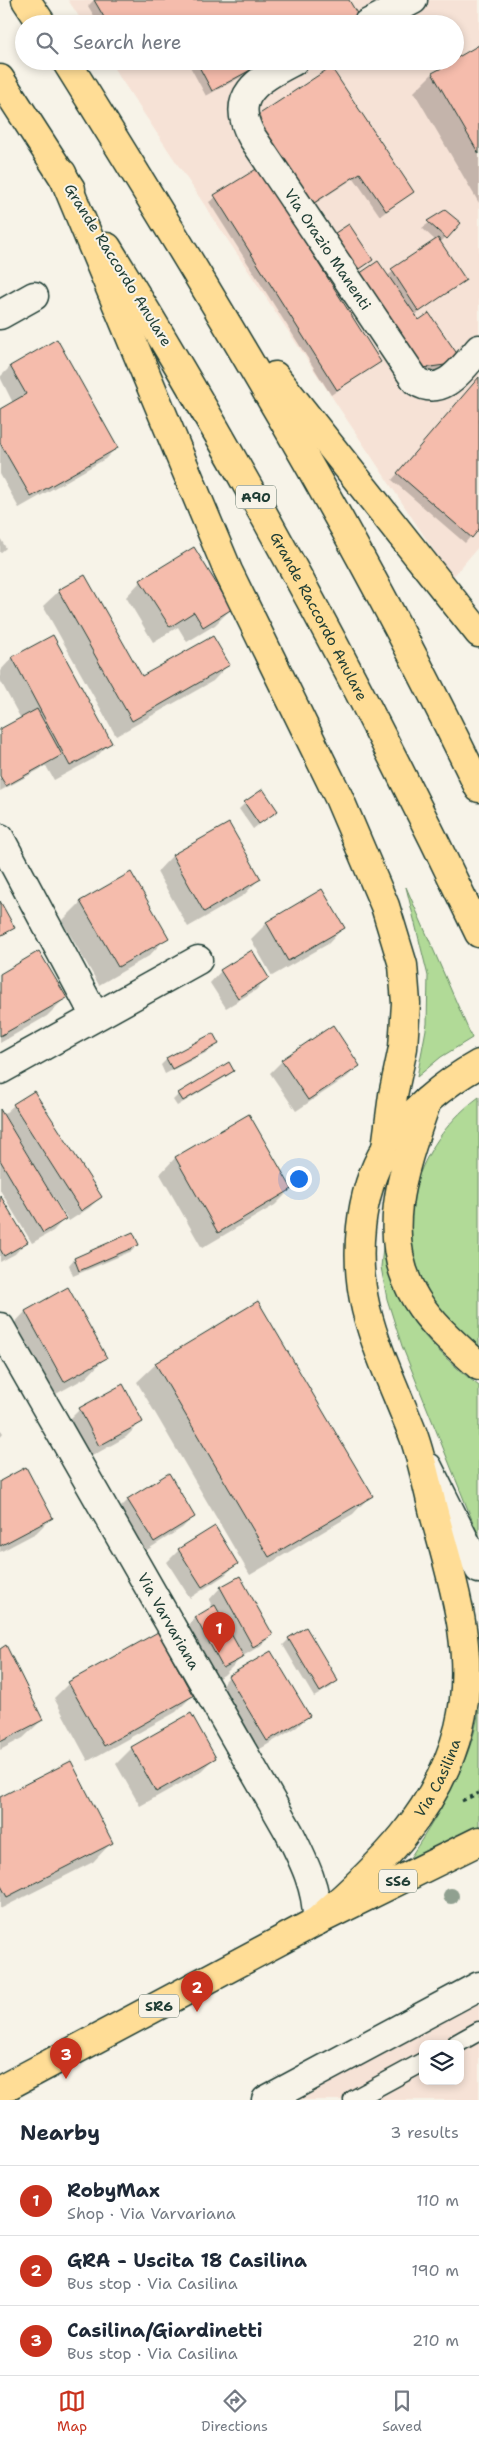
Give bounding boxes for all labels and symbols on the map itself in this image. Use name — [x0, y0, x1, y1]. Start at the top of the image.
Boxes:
street label: Grande Raccordo Anulare — [60, 180, 176, 350]
street label: Via Orazio Manenti — [280, 185, 376, 314]
road number: A90 — [236, 486, 276, 508]
street label: Grande Raccordo Anulare — [265, 529, 372, 704]
your location — [286, 1166, 312, 1192]
street label: Via Varvariana — [133, 1569, 204, 1674]
pin: 1 — [203, 1612, 235, 1653]
street label: Via Casilina — [410, 1736, 466, 1821]
road number: SS6 — [379, 1870, 417, 1892]
pin: 2 — [181, 1971, 213, 2012]
road number: SR6 — [139, 1994, 179, 2018]
pin: 3 — [50, 2038, 82, 2079]

